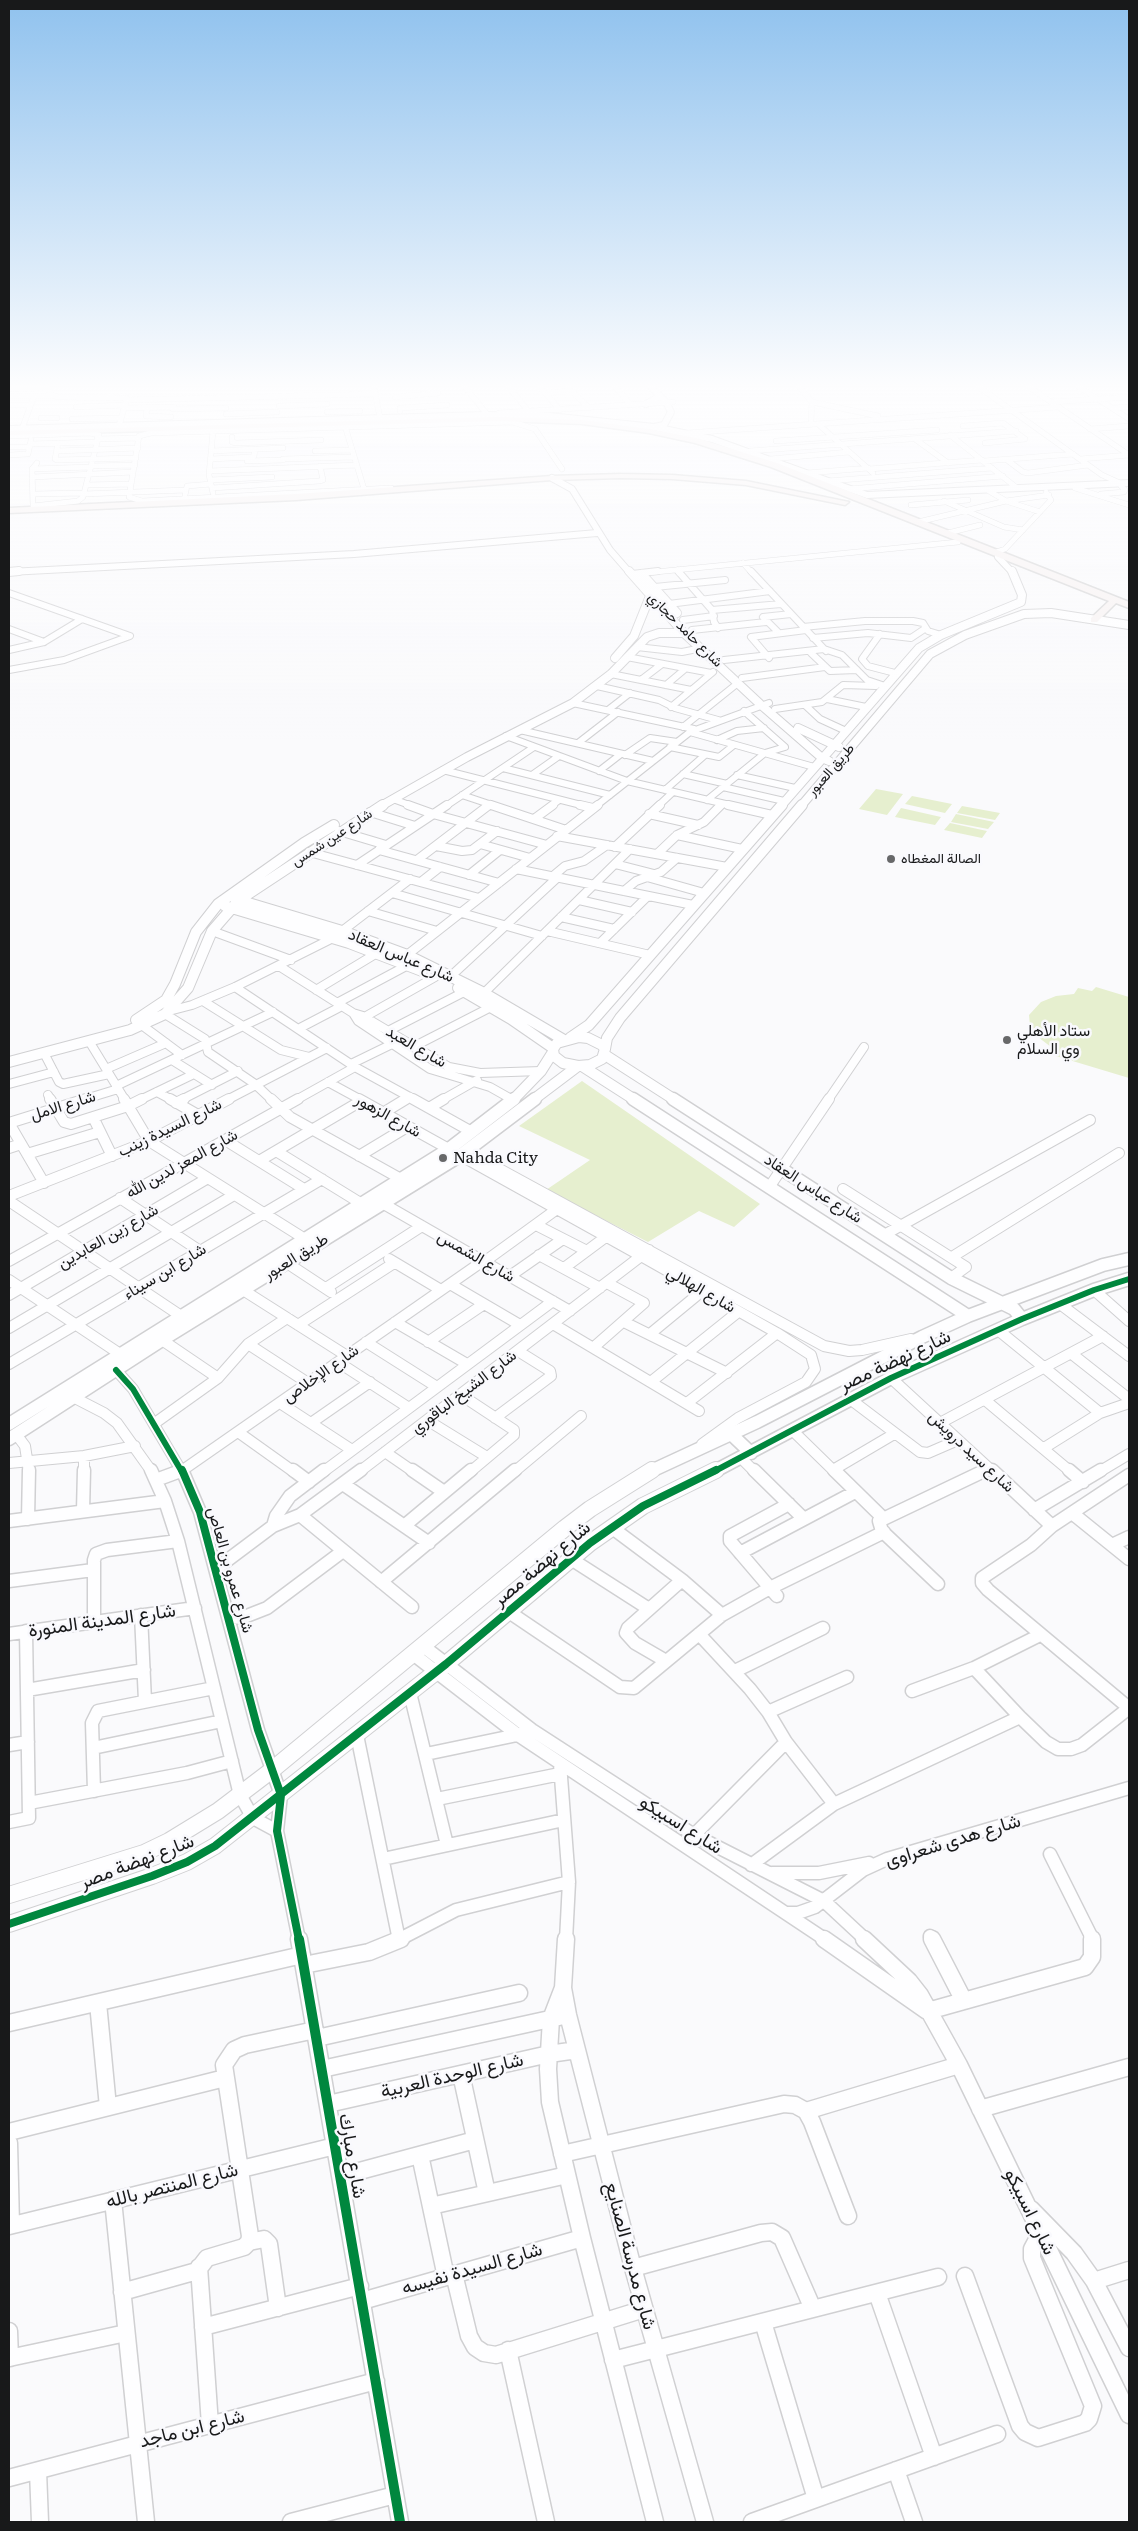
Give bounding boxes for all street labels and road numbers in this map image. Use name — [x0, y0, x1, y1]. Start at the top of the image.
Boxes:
street label: شارع حامد حجازي — [644, 589, 726, 671]
street label: طريق العبور — [804, 740, 858, 800]
street label: شارع عين شمس — [288, 806, 376, 870]
street label: شارع عباس العقاد — [345, 925, 457, 987]
street label: شارع العبد — [382, 1022, 450, 1072]
street label: شارع الامل — [28, 1087, 98, 1125]
street label: شارع الزهور — [352, 1090, 424, 1142]
street label: شارع السيدة زينب — [115, 1095, 225, 1161]
street label: شارع المعز لدين الله — [123, 1125, 241, 1203]
street label: شارع عباس العقاد — [760, 1150, 866, 1228]
street label: شارع زين العابدين — [54, 1200, 162, 1274]
street label: شارع الشمس — [434, 1227, 518, 1287]
street label: طريق العبور — [260, 1230, 332, 1284]
street label: شارع ابن سيناء — [120, 1240, 210, 1304]
street label: شارع الهلالي — [663, 1263, 739, 1317]
street label: شارع نهضة مصر — [835, 1325, 955, 1397]
street label: شارع الإخلاص — [279, 1341, 363, 1407]
street label: شارع الشيخ الباقوري — [407, 1346, 521, 1438]
street label: شارع سيد درويش — [924, 1407, 1018, 1497]
street label: شارع عمرو بن العاص — [203, 1505, 257, 1635]
street label: شارع نهضة مصر — [488, 1516, 596, 1612]
street label: شارع المدينة المنورة — [27, 1599, 177, 1643]
street label: شارع اسبيكو — [636, 1791, 726, 1859]
street label: شارع هدى شعراوى — [882, 1810, 1024, 1872]
street label: شارع نهضة مصر — [77, 1830, 197, 1894]
street label: شارع الوحدة العربية — [378, 2048, 526, 2104]
street label: شارع مبارك — [333, 2112, 371, 2200]
street label: شارع المنتصر بالله — [104, 2159, 240, 2213]
street label: شارع اسبيكو — [999, 2165, 1061, 2259]
street label: شارع مدرسة الصنايع — [599, 2180, 661, 2332]
street label: شارع السيدة نفيسه — [399, 2238, 545, 2300]
street label: شارع ابن ماجد — [137, 2405, 247, 2453]

